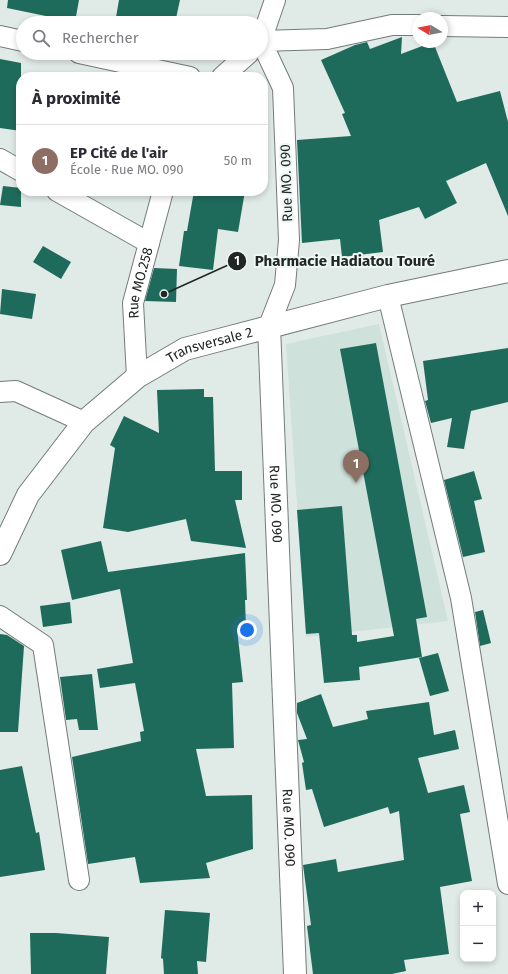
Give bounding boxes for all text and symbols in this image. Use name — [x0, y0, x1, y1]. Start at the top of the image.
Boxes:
north arrow — [412, 12, 448, 48]
search box — [16, 16, 268, 60]
icon: search — [30, 27, 52, 49]
text: Rechercher — [62, 29, 138, 47]
text: À proximité — [32, 88, 121, 109]
text: EP Cité de l'air — [70, 144, 168, 162]
street label: Rue MO. 090 — [277, 144, 296, 222]
text: 1 — [42, 153, 48, 168]
text: 50 m — [224, 153, 252, 168]
text: École · Rue MO. 090 — [70, 162, 184, 177]
street label: Rue MO.258 — [125, 245, 157, 319]
callout: Pharmacie Hadiatou Touré — [227, 247, 443, 274]
text: Pharmacie Hadiatou Touré — [255, 252, 435, 270]
text: 1 — [234, 254, 240, 268]
street label: Transversale 2 — [163, 324, 255, 367]
pin: 1 — [343, 450, 369, 483]
street label: Rue MO. 090 — [266, 464, 286, 543]
your location — [237, 620, 257, 640]
street label: Rue MO. 090 — [279, 788, 299, 867]
map controls — [460, 890, 496, 962]
button: + — [460, 890, 496, 926]
button: − — [460, 926, 496, 962]

